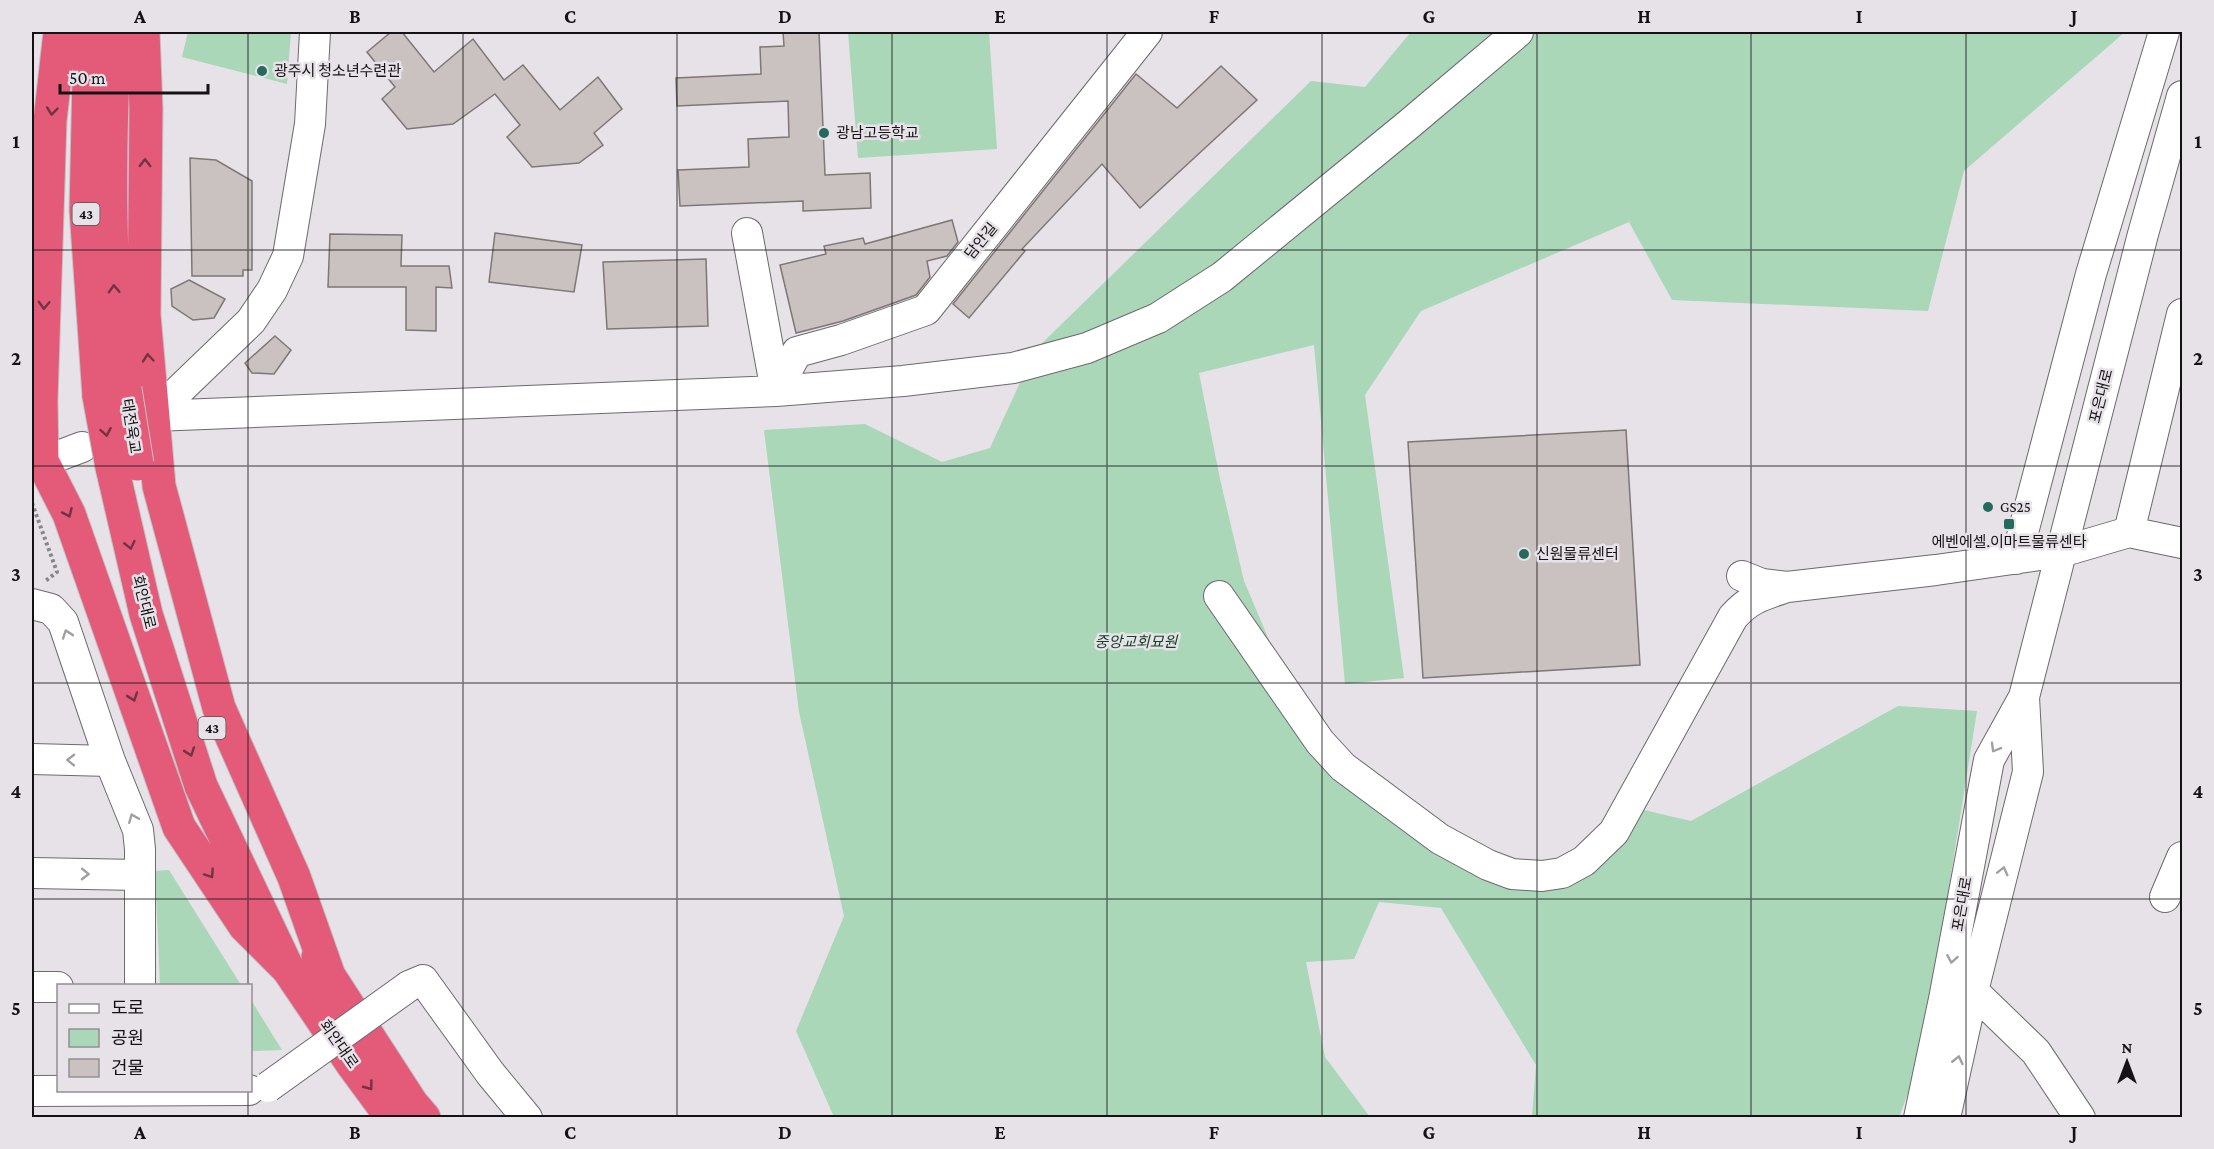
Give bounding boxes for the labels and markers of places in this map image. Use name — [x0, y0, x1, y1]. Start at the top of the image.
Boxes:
place label: 광주시 청소년수련관 — [274, 63, 401, 79]
marker: 광주시 청소년수련관 — [255, 64, 269, 78]
place label: 광남고등학교 — [836, 124, 919, 141]
marker: 광남고등학교 — [817, 126, 831, 140]
place label: GS25 — [2000, 499, 2031, 515]
marker: GS25 — [1981, 500, 1995, 514]
marker: 에벤에셀.이마트물류센타 — [2002, 517, 2016, 531]
place label: 에벤에셀.이마트물류센타 — [1931, 534, 2087, 550]
place label: 신원물류센터 — [1536, 546, 1619, 562]
marker: 신원물류센터 — [1517, 547, 1531, 561]

